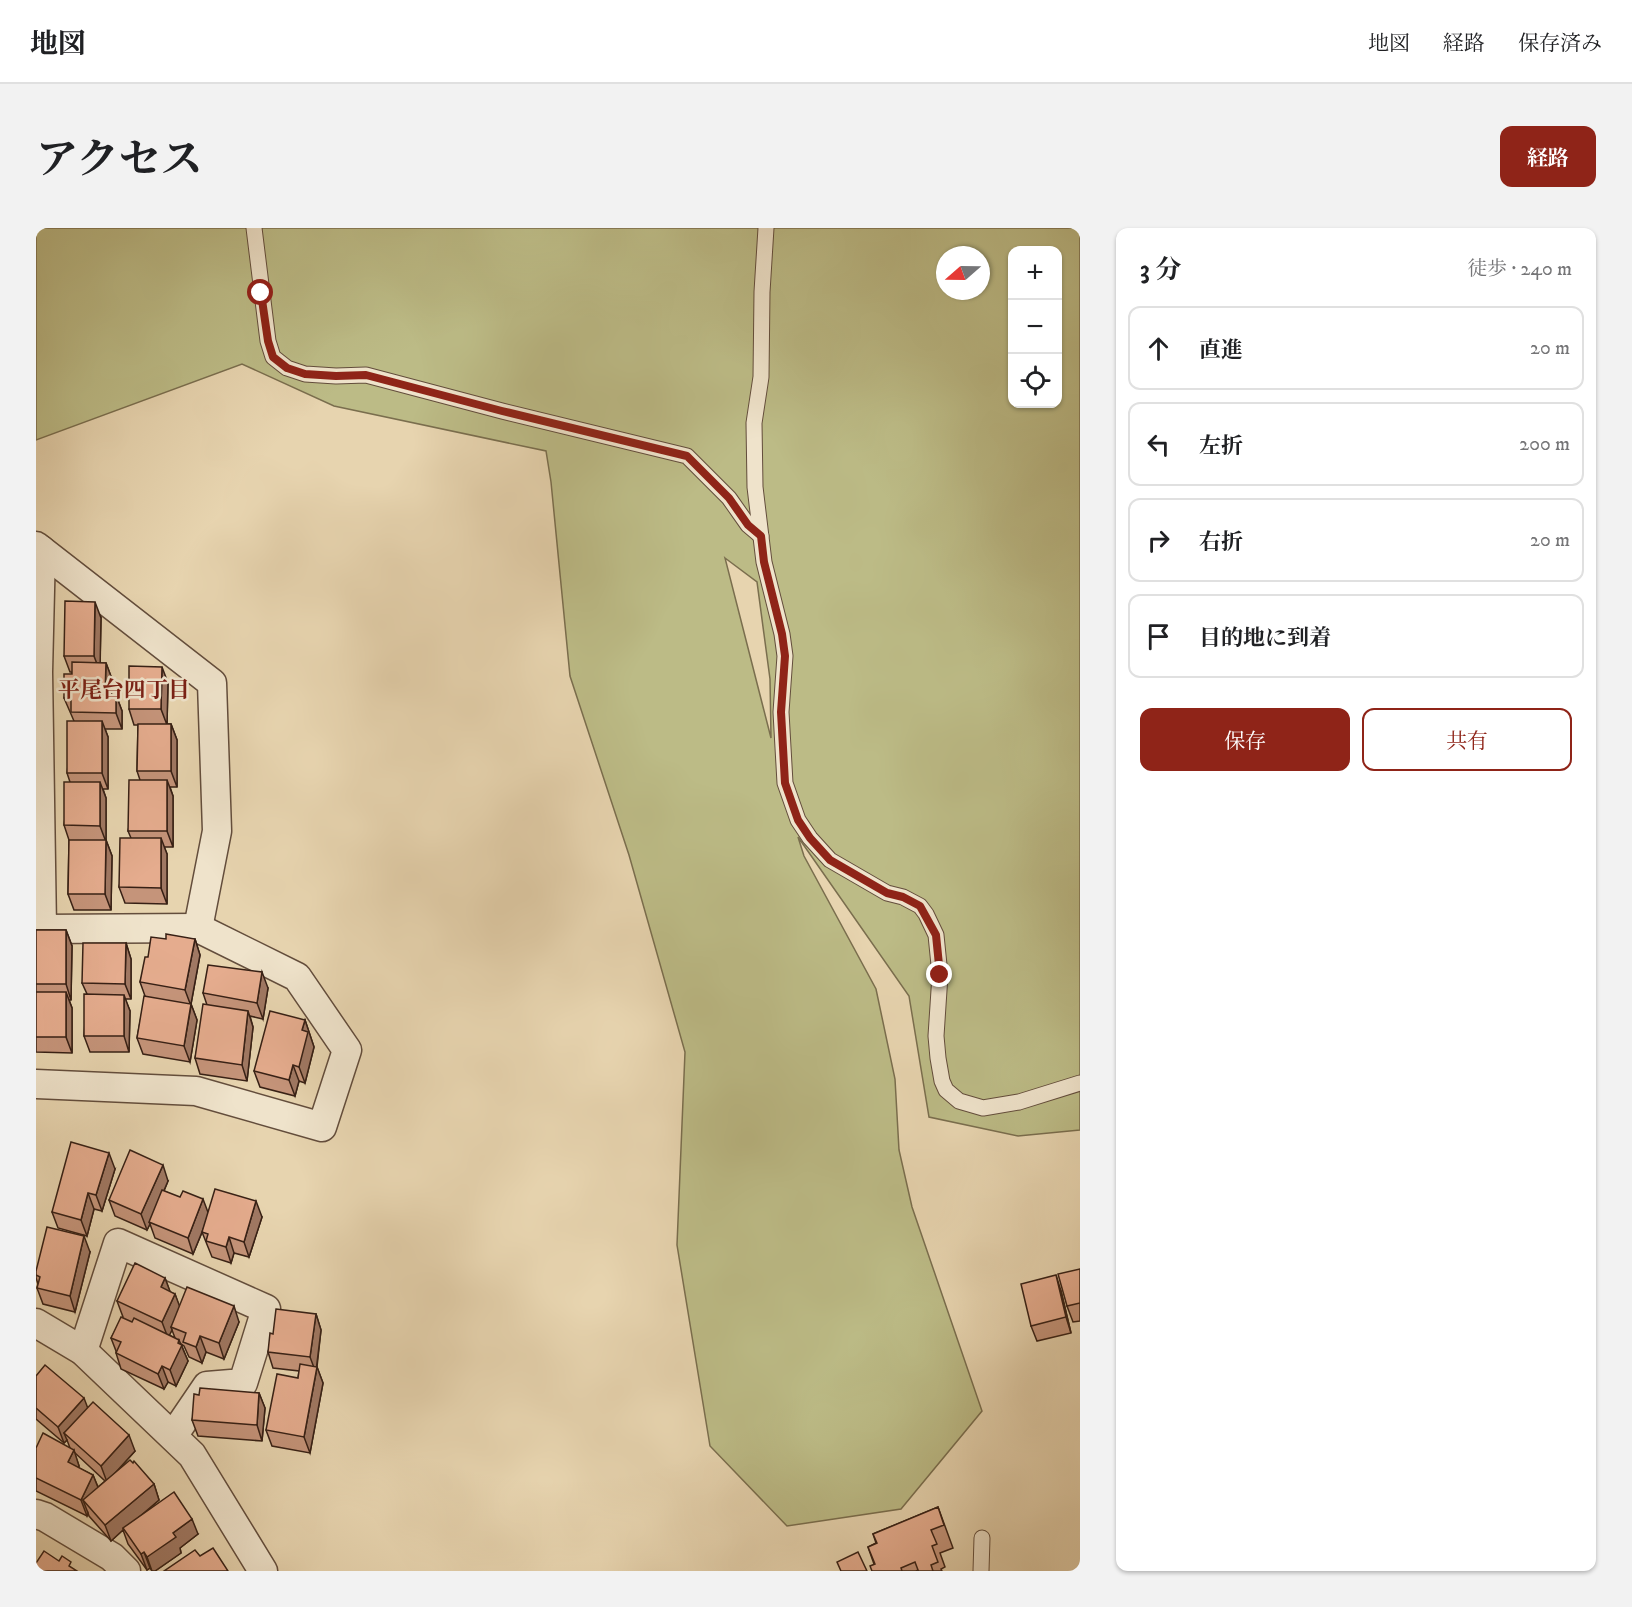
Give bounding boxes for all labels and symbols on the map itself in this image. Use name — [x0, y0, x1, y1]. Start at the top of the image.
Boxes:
north arrow — [936, 246, 990, 300]
route start — [247, 279, 273, 305]
district label: 平尾台四丁目 — [58, 677, 190, 704]
route end — [926, 961, 952, 987]

